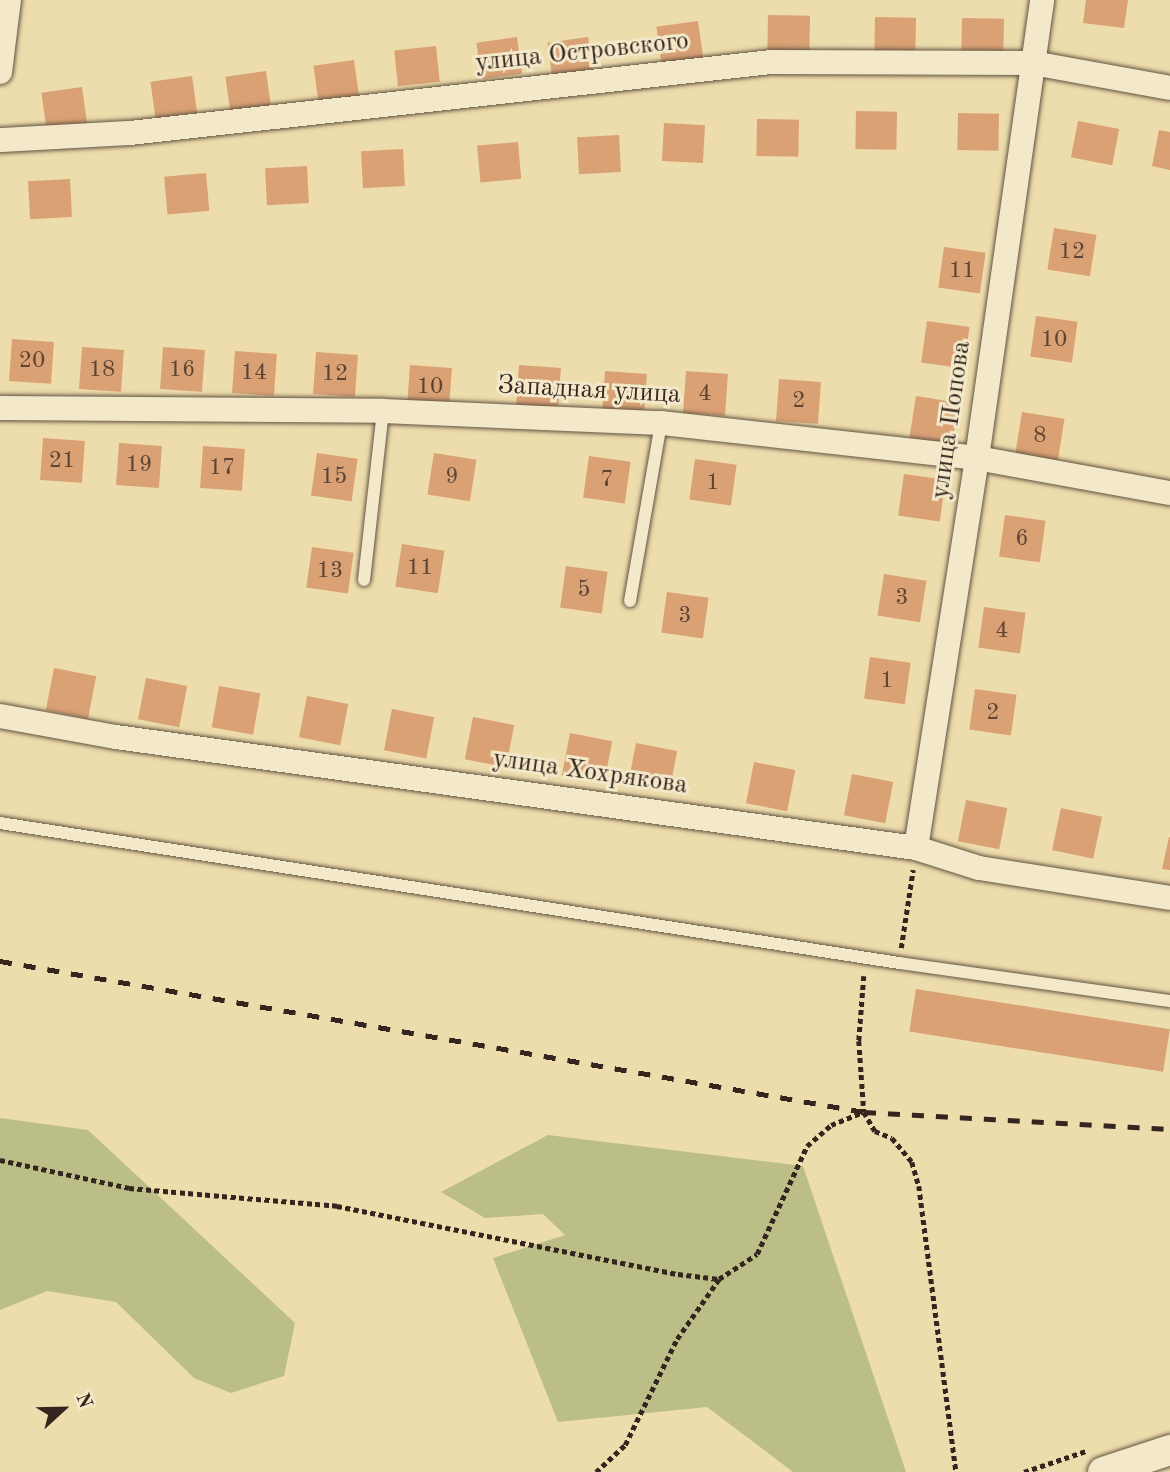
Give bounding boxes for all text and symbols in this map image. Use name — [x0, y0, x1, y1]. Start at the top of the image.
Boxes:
street label: улица Островского — [474, 26, 690, 80]
house number: 12 — [1059, 238, 1085, 266]
house number: 11 — [949, 257, 975, 285]
house number: 10 — [1041, 326, 1067, 354]
street label: улица Попова — [925, 339, 979, 501]
house number: 20 — [19, 347, 45, 375]
house number: 18 — [89, 356, 115, 384]
house number: 16 — [169, 356, 195, 384]
house number: 14 — [241, 359, 267, 387]
house number: 12 — [322, 360, 348, 388]
street label: Западная улица — [497, 371, 681, 411]
house number: 10 — [417, 373, 443, 401]
house number: 4 — [698, 380, 712, 408]
house number: 2 — [792, 387, 806, 415]
house number: 8 — [1033, 422, 1047, 450]
house number: 21 — [49, 447, 75, 475]
house number: 19 — [126, 451, 152, 479]
house number: 17 — [209, 454, 235, 482]
house number: 15 — [321, 463, 347, 491]
house number: 9 — [445, 463, 459, 491]
house number: 7 — [600, 466, 614, 494]
house number: 1 — [706, 469, 720, 497]
house number: 6 — [1015, 525, 1029, 553]
house number: 11 — [407, 554, 433, 582]
house number: 13 — [317, 557, 343, 585]
house number: 5 — [577, 576, 591, 604]
house number: 3 — [895, 584, 909, 612]
house number: 3 — [678, 602, 692, 630]
house number: 4 — [995, 617, 1009, 645]
house number: 1 — [880, 667, 894, 695]
house number: 2 — [986, 699, 1000, 727]
street label: улица Хохрякова — [490, 744, 690, 802]
north arrow — [28, 1374, 98, 1444]
text: N — [71, 1391, 94, 1411]

